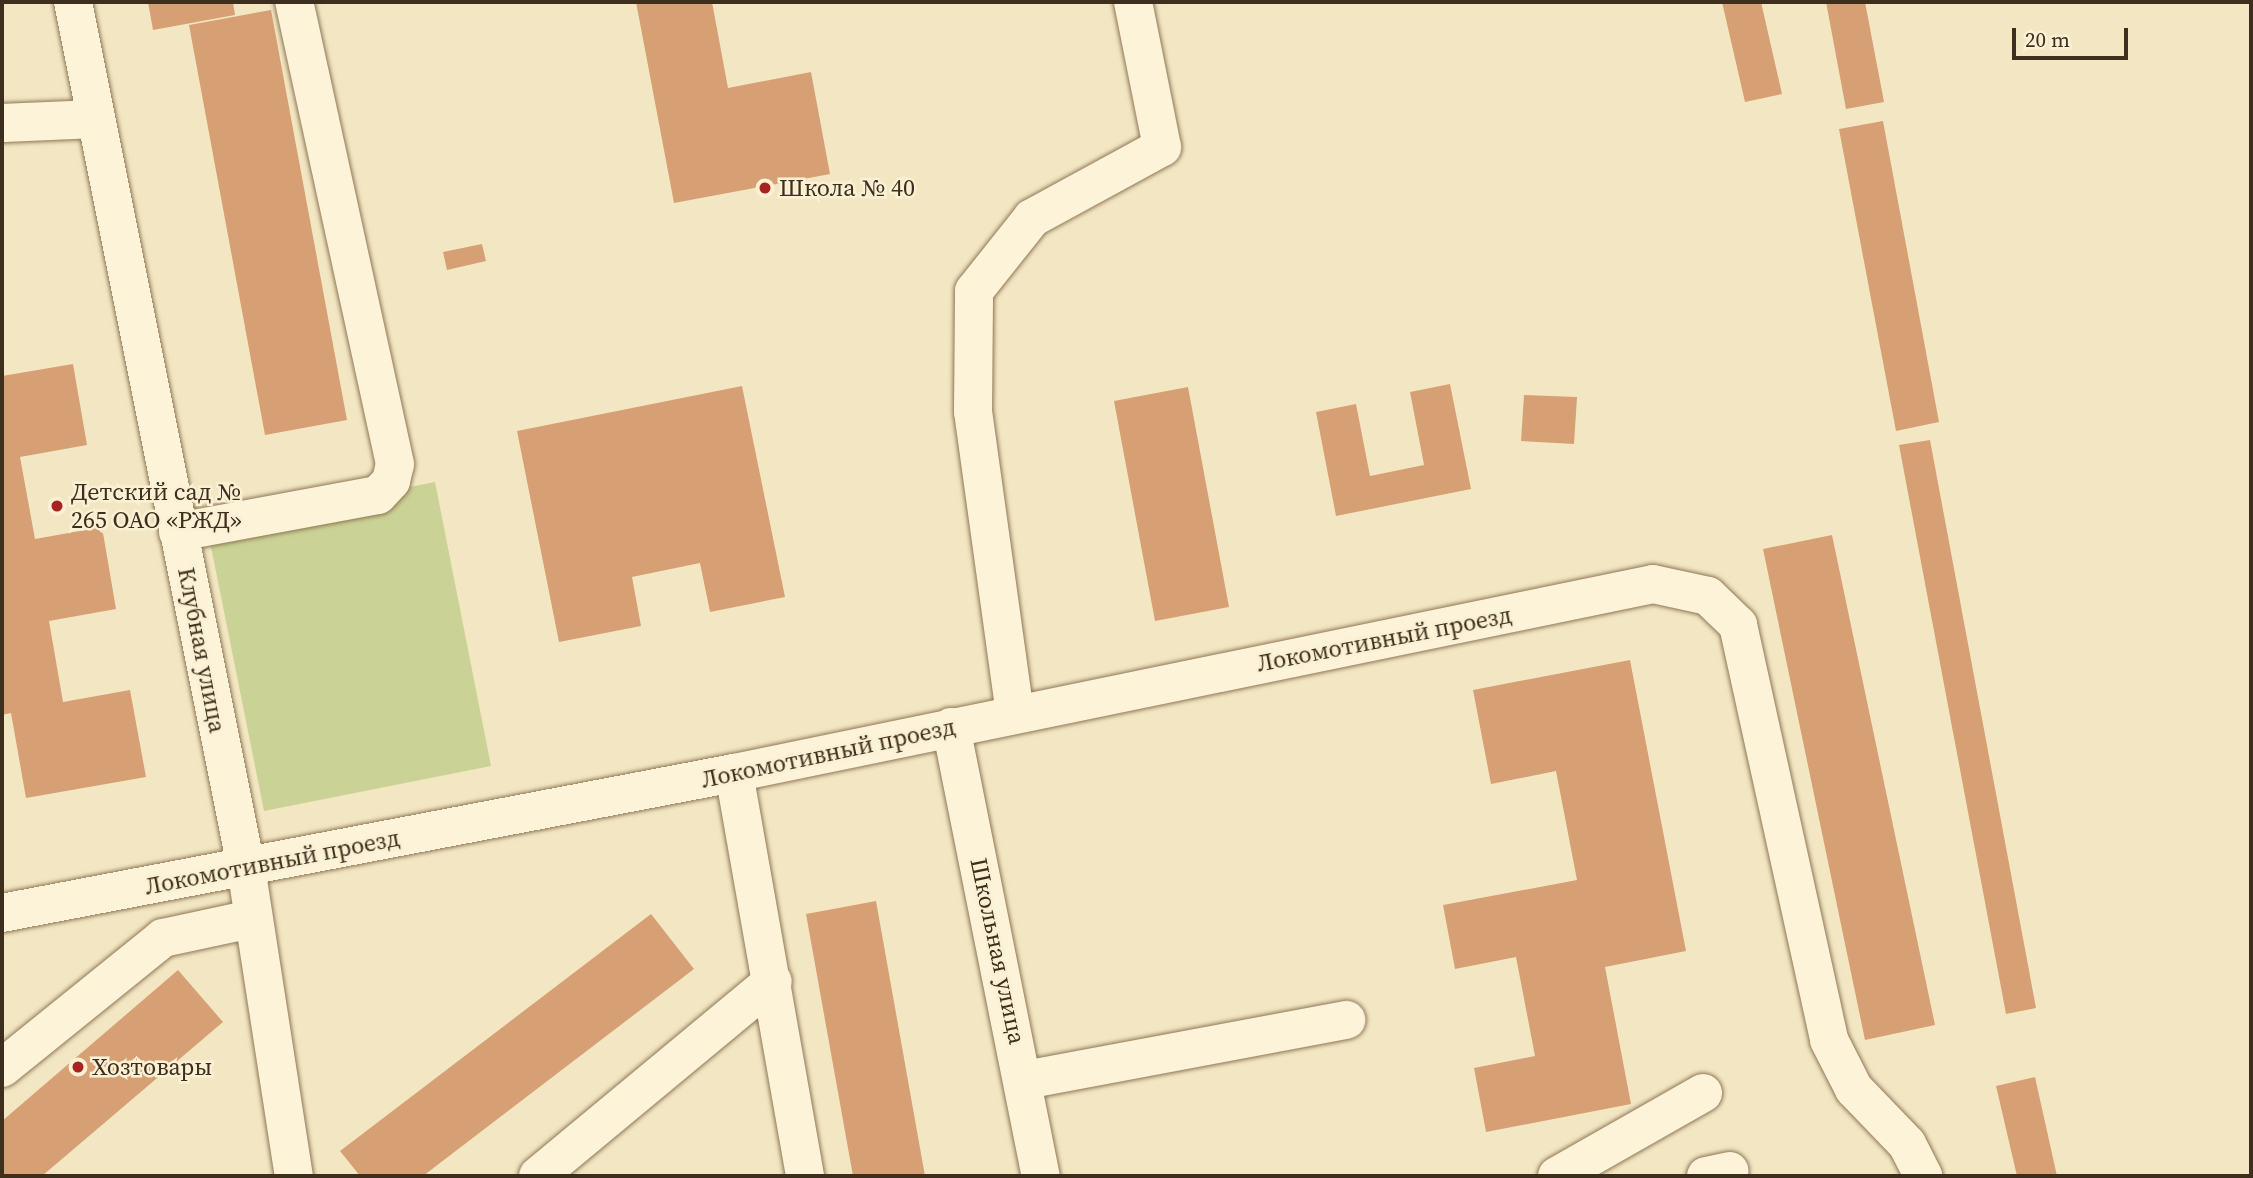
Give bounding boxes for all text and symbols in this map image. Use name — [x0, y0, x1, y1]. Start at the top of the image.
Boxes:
scale bar — [2015, 14, 2130, 58]
text: 20 m — [2025, 25, 2070, 54]
place label: Школа № 40 — [779, 174, 915, 202]
marker: Школа № 40 — [757, 180, 773, 196]
place label: Детский сад № 265 ОАО «РЖД» — [71, 478, 242, 534]
marker: Детский сад № 265 ОАО «РЖД» — [49, 498, 65, 514]
street label: Клубная улица — [172, 565, 232, 735]
street label: Локомотивный проезд — [1254, 600, 1514, 678]
street label: Локомотивный проезд — [698, 712, 958, 794]
street label: Локомотивный проезд — [142, 823, 402, 901]
street label: Школьная улица — [964, 855, 1032, 1047]
place label: Хозтовары — [92, 1053, 212, 1081]
marker: Хозтовары — [70, 1059, 86, 1075]

